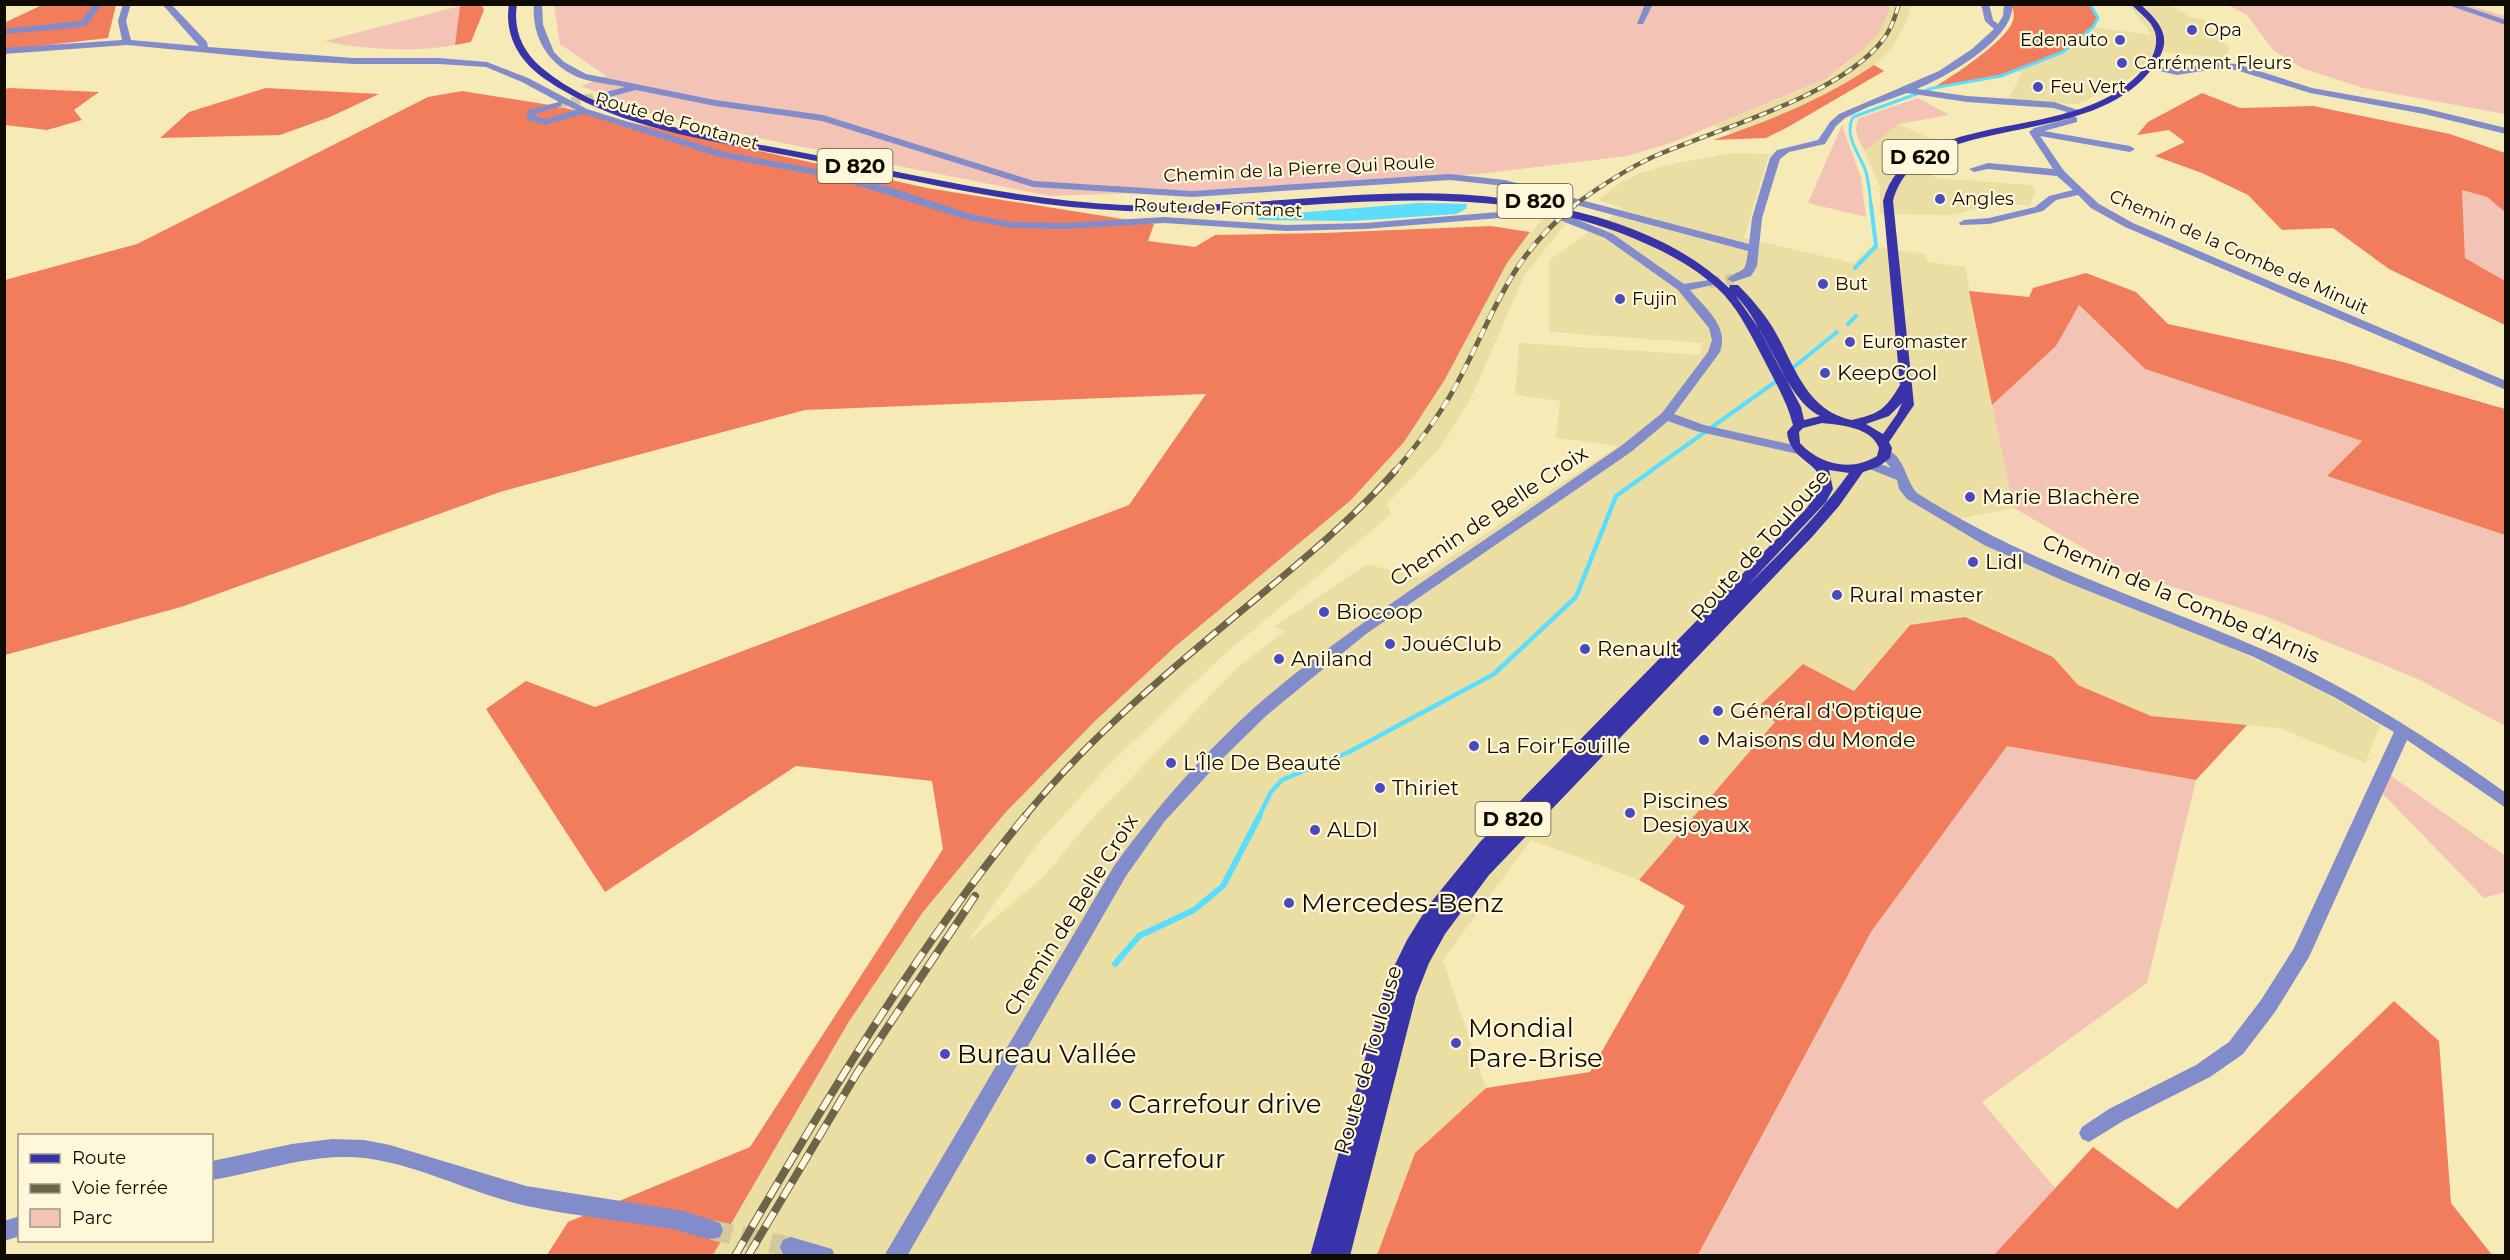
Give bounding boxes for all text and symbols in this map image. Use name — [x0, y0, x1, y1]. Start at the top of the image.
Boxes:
place label: Opa — [2204, 19, 2242, 41]
marker: Opa — [2185, 23, 2199, 37]
place label: Edenauto — [2020, 29, 2108, 51]
marker: Edenauto — [2113, 33, 2127, 47]
place label: Carrément Fleurs — [2134, 52, 2292, 74]
marker: Carrément Fleurs — [2115, 56, 2129, 70]
place label: Feu Vert — [2050, 76, 2126, 98]
marker: Feu Vert — [2031, 80, 2045, 94]
street label: Route de Fontanet — [593, 87, 761, 155]
road number: D 620 — [1882, 140, 1958, 174]
road number: D 820 — [818, 149, 892, 183]
street label: Chemin de la Pierre Qui Roule — [1163, 151, 1435, 187]
road number: D 820 — [1498, 184, 1573, 218]
street label: Chemin de la Combe de Minuit — [2106, 185, 2372, 319]
place label: Angles — [1952, 188, 2014, 210]
marker: Angles — [1933, 192, 1947, 206]
street label: Route de Fontanet — [1133, 194, 1303, 222]
place label: But — [1835, 273, 1868, 295]
marker: But — [1816, 277, 1830, 291]
place label: Fujin — [1632, 288, 1677, 310]
marker: Fujin — [1613, 292, 1627, 306]
place label: Euromaster — [1862, 331, 1968, 353]
marker: Euromaster — [1843, 335, 1857, 349]
place label: KeepCool — [1837, 360, 1937, 385]
marker: KeepCool — [1818, 366, 1832, 380]
street label: Chemin de Belle Croix — [1385, 440, 1592, 591]
street label: Route de Toulouse — [1685, 464, 1834, 626]
place label: Marie Blachère — [1982, 484, 2140, 509]
marker: Marie Blachère — [1963, 490, 1977, 504]
street label: Chemin de la Combe d'Arnis — [2039, 529, 2324, 668]
place label: Lidl — [1985, 549, 2023, 574]
marker: Lidl — [1966, 555, 1980, 569]
place label: Rural master — [1849, 582, 1984, 607]
marker: Rural master — [1830, 588, 1844, 602]
place label: Biocoop — [1336, 599, 1423, 624]
marker: Biocoop — [1317, 605, 1331, 619]
place label: JouéClub — [1401, 631, 1501, 656]
place label: Renault — [1597, 636, 1680, 661]
marker: JouéClub — [1383, 637, 1397, 651]
marker: Renault — [1578, 642, 1592, 656]
place label: Aniland — [1291, 646, 1372, 671]
marker: Aniland — [1272, 652, 1286, 666]
place label: Général d'Optique — [1730, 698, 1922, 723]
marker: Général d'Optique — [1711, 704, 1725, 718]
place label: Maisons du Monde — [1716, 727, 1916, 752]
place label: La Foir'Fouille — [1486, 733, 1631, 758]
marker: Maisons du Monde — [1697, 733, 1711, 747]
marker: La Foir'Fouille — [1467, 739, 1481, 753]
place label: L'Île De Beauté — [1183, 750, 1341, 775]
marker: L'Île De Beauté — [1164, 756, 1178, 770]
place label: Thiriet — [1392, 775, 1459, 800]
marker: Thiriet — [1373, 781, 1387, 795]
place label: Piscines Desjoyaux — [1642, 788, 1750, 837]
road number: D 820 — [1476, 802, 1550, 836]
marker: Piscines Desjoyaux — [1623, 806, 1637, 820]
street label: Chemin de Belle Croix — [998, 809, 1143, 1020]
place label: ALDI — [1327, 817, 1378, 842]
marker: ALDI — [1308, 823, 1322, 837]
place label: Mercedes-Benz — [1301, 887, 1504, 919]
marker: Mercedes-Benz — [1282, 896, 1296, 910]
street label: Route de Toulouse — [1329, 963, 1406, 1157]
place label: Mondial Pare-Brise — [1468, 1012, 1603, 1074]
marker: Mondial Pare-Brise — [1449, 1036, 1463, 1050]
place label: Bureau Vallée — [957, 1038, 1137, 1070]
marker: Bureau Vallée — [938, 1047, 952, 1061]
place label: Carrefour drive — [1128, 1088, 1321, 1120]
marker: Carrefour drive — [1109, 1097, 1123, 1111]
legend — [18, 1134, 213, 1242]
place label: Carrefour — [1103, 1143, 1225, 1175]
text: Route — [72, 1147, 126, 1169]
marker: Carrefour — [1084, 1152, 1098, 1166]
text: Voie ferrée — [72, 1177, 168, 1199]
text: Parc — [72, 1207, 112, 1229]

